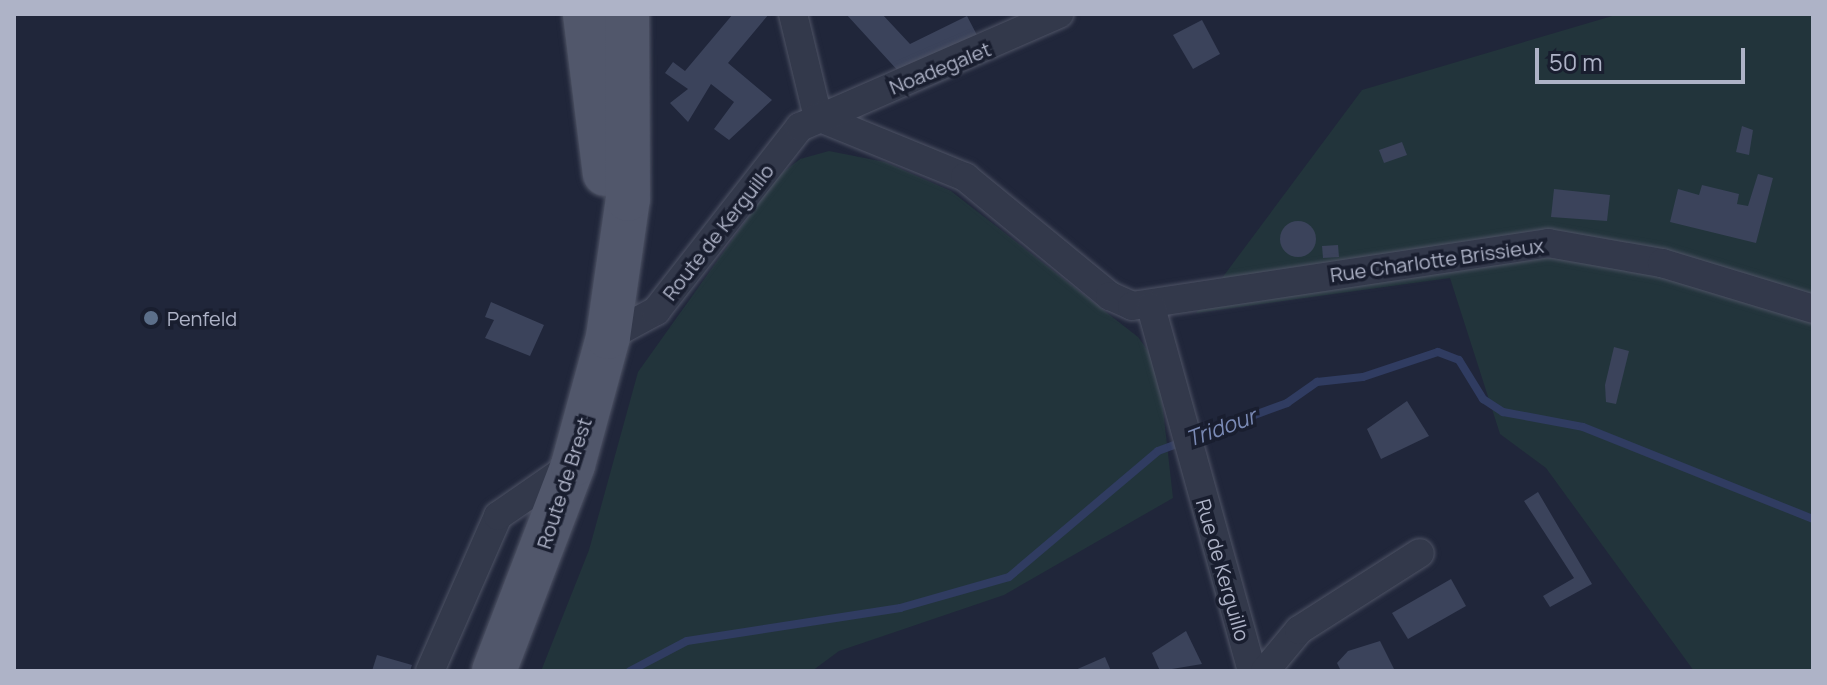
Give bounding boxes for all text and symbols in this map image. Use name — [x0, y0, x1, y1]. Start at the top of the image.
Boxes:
scale bar — [1539, 32, 1749, 82]
street label: Noadegalet — [886, 37, 994, 99]
text: 50 m — [1549, 45, 1603, 78]
street label: Route de Kerguillo — [657, 159, 779, 305]
street label: Rue Charlotte Brissieux — [1329, 233, 1545, 287]
place label: Penfeld — [167, 306, 237, 330]
marker: Penfeld — [142, 309, 160, 327]
water label: Tridour — [1183, 403, 1259, 453]
street label: Route de Brest — [531, 414, 597, 552]
street label: Rue de Kerguillo — [1191, 496, 1255, 644]

